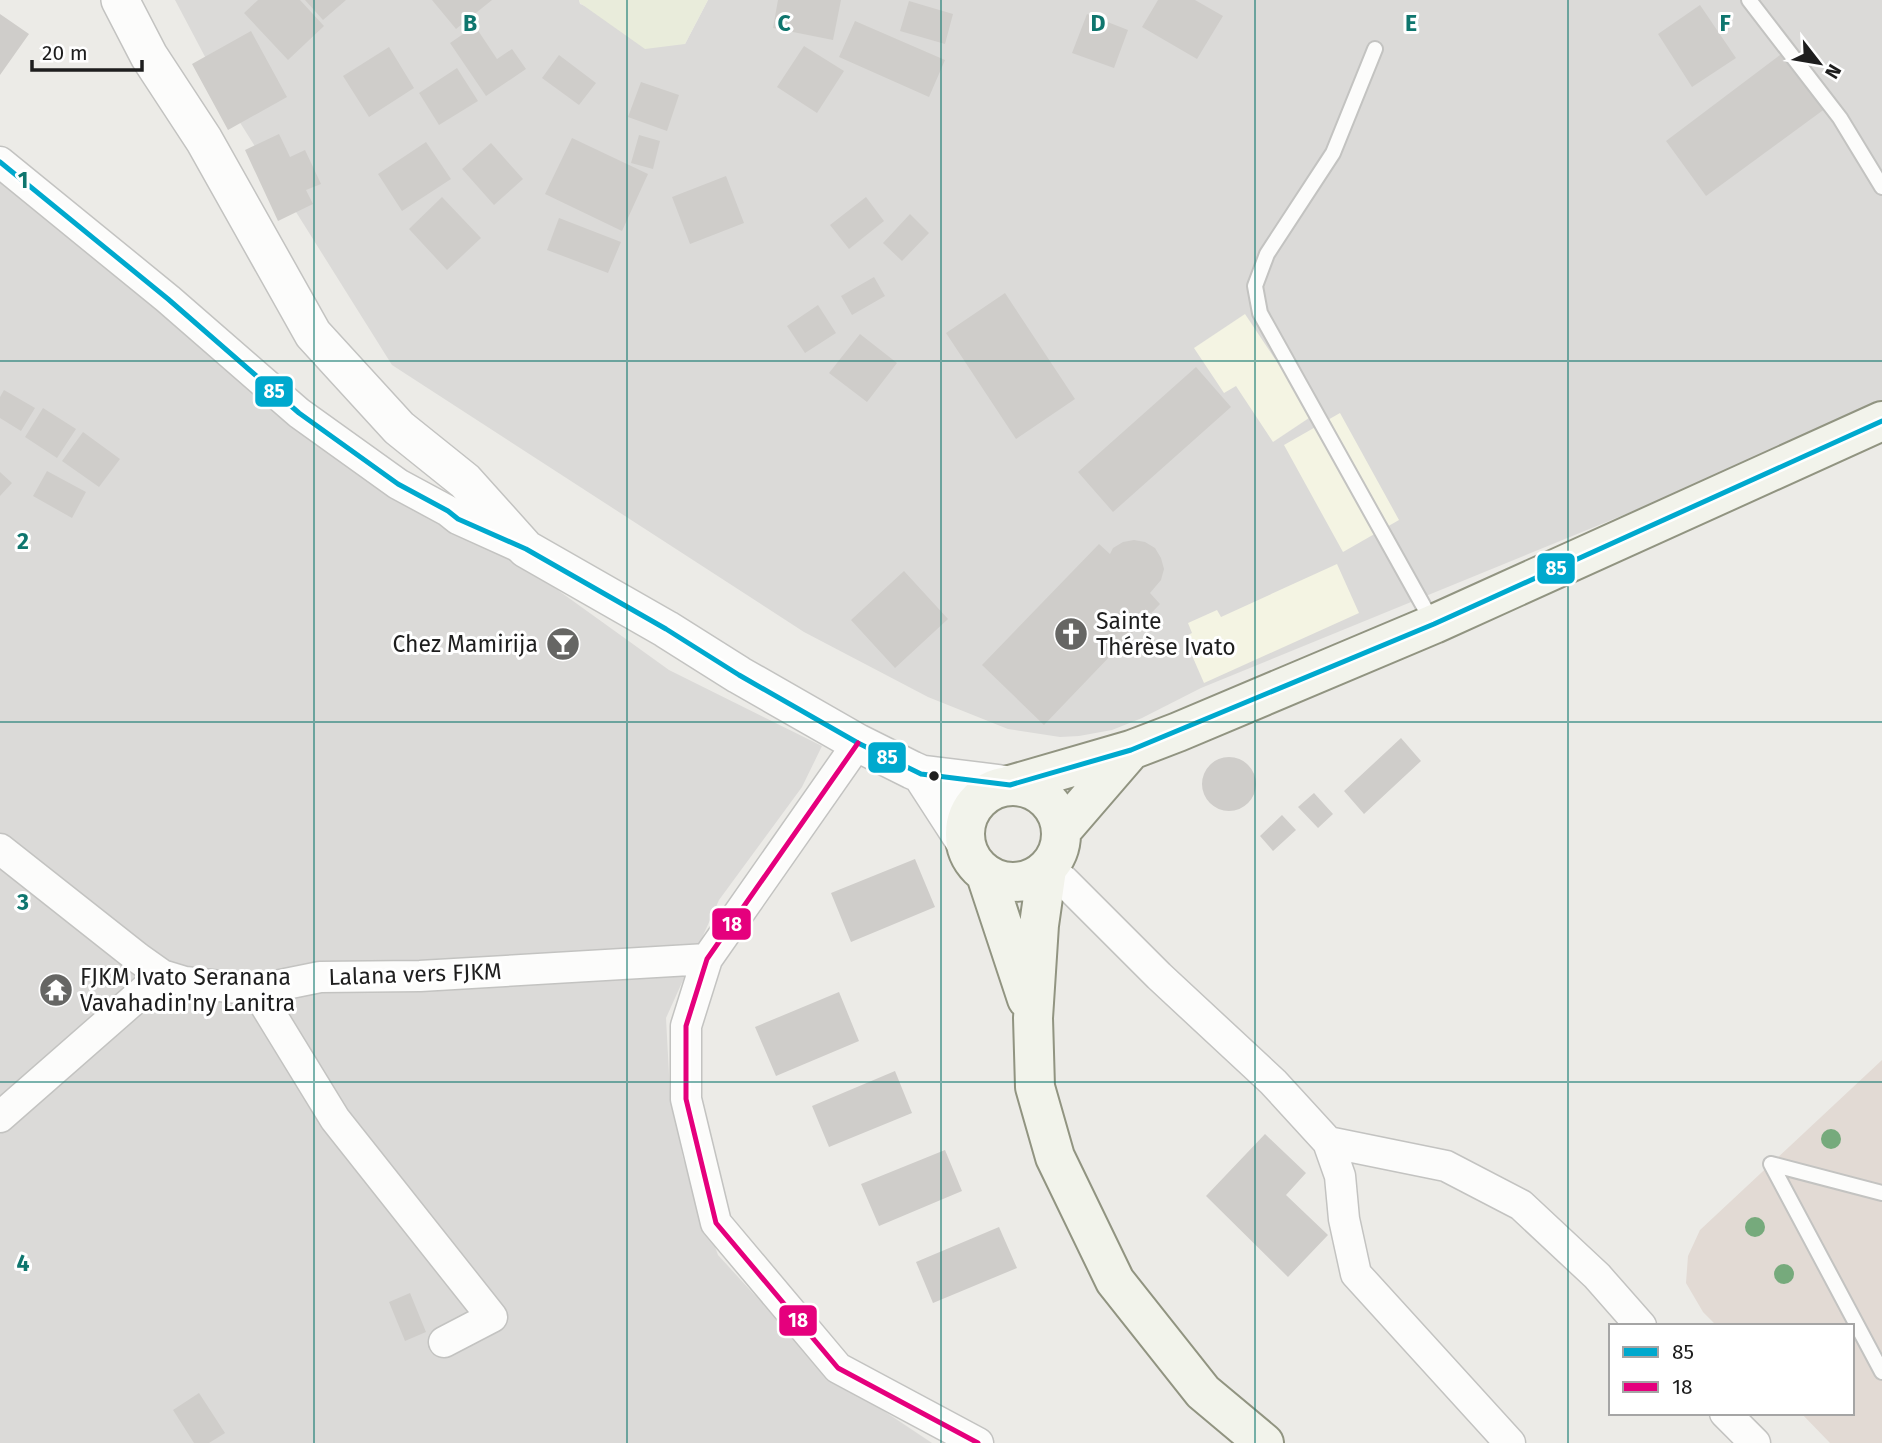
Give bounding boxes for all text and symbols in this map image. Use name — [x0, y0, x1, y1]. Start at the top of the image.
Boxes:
text: B — [463, 9, 477, 37]
text: C — [777, 9, 791, 37]
text: D — [1091, 9, 1106, 37]
text: E — [1405, 9, 1417, 37]
text: F — [1719, 9, 1731, 37]
scale bar — [32, 28, 142, 72]
north arrow — [1784, 28, 1854, 98]
text: 20 m — [42, 40, 88, 66]
text: N — [1820, 60, 1846, 83]
text: 1 — [18, 166, 28, 194]
line badge: 85 — [254, 375, 294, 408]
text: 85 — [263, 380, 285, 403]
text: 2 — [17, 527, 29, 555]
line badge: 85 — [1536, 552, 1576, 585]
text: 85 — [1545, 557, 1567, 580]
place label: Sainte Thérèse Ivato — [1096, 607, 1236, 661]
church icon: Sainte Thérèse Ivato — [1052, 615, 1090, 653]
bar icon: Chez Mamirija — [544, 625, 582, 663]
place label: Chez Mamirija — [392, 630, 538, 658]
line badge: 85 — [867, 741, 907, 774]
text: 85 — [876, 746, 898, 769]
unlabelled marker — [927, 769, 941, 783]
text: 3 — [16, 888, 29, 916]
line badge: 18 — [711, 907, 752, 941]
text: 18 — [722, 913, 742, 936]
street label: Lalana vers FJKM — [328, 957, 502, 991]
place label: FJKM Ivato Seranana Vavahadin'ny Lanitra — [80, 963, 295, 1017]
temple icon: FJKM Ivato Seranana Vavahadin'ny Lanitra — [37, 971, 75, 1009]
text: 4 — [17, 1249, 30, 1277]
line badge: 18 — [778, 1304, 818, 1337]
text: 18 — [788, 1309, 808, 1332]
legend — [1609, 1324, 1854, 1415]
text: 85 — [1672, 1339, 1694, 1365]
text: 18 — [1672, 1374, 1693, 1400]

